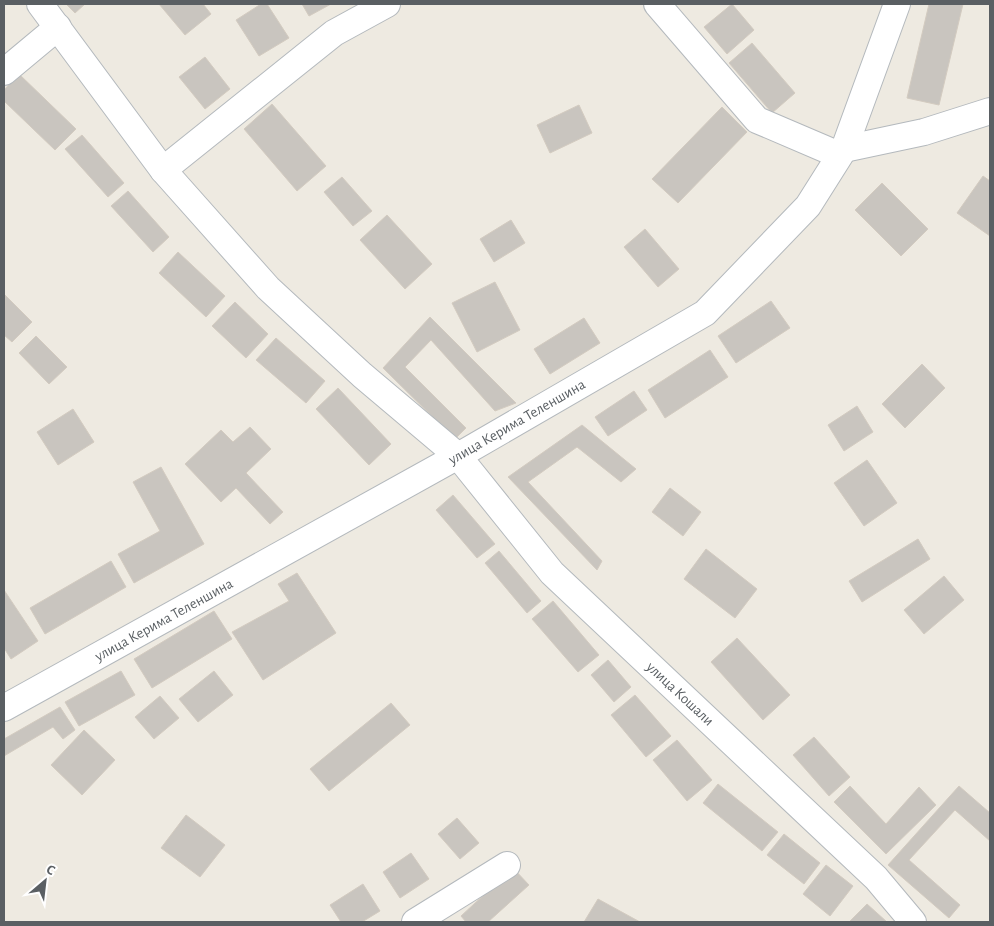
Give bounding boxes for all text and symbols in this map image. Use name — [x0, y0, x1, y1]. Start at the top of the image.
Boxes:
street label: улица Керима Теленшина — [445, 377, 588, 468]
street label: улица Керима Теленшина — [92, 576, 236, 665]
street label: улица Кошали — [643, 659, 717, 729]
north arrow — [20, 856, 70, 906]
text: С — [44, 862, 58, 879]

